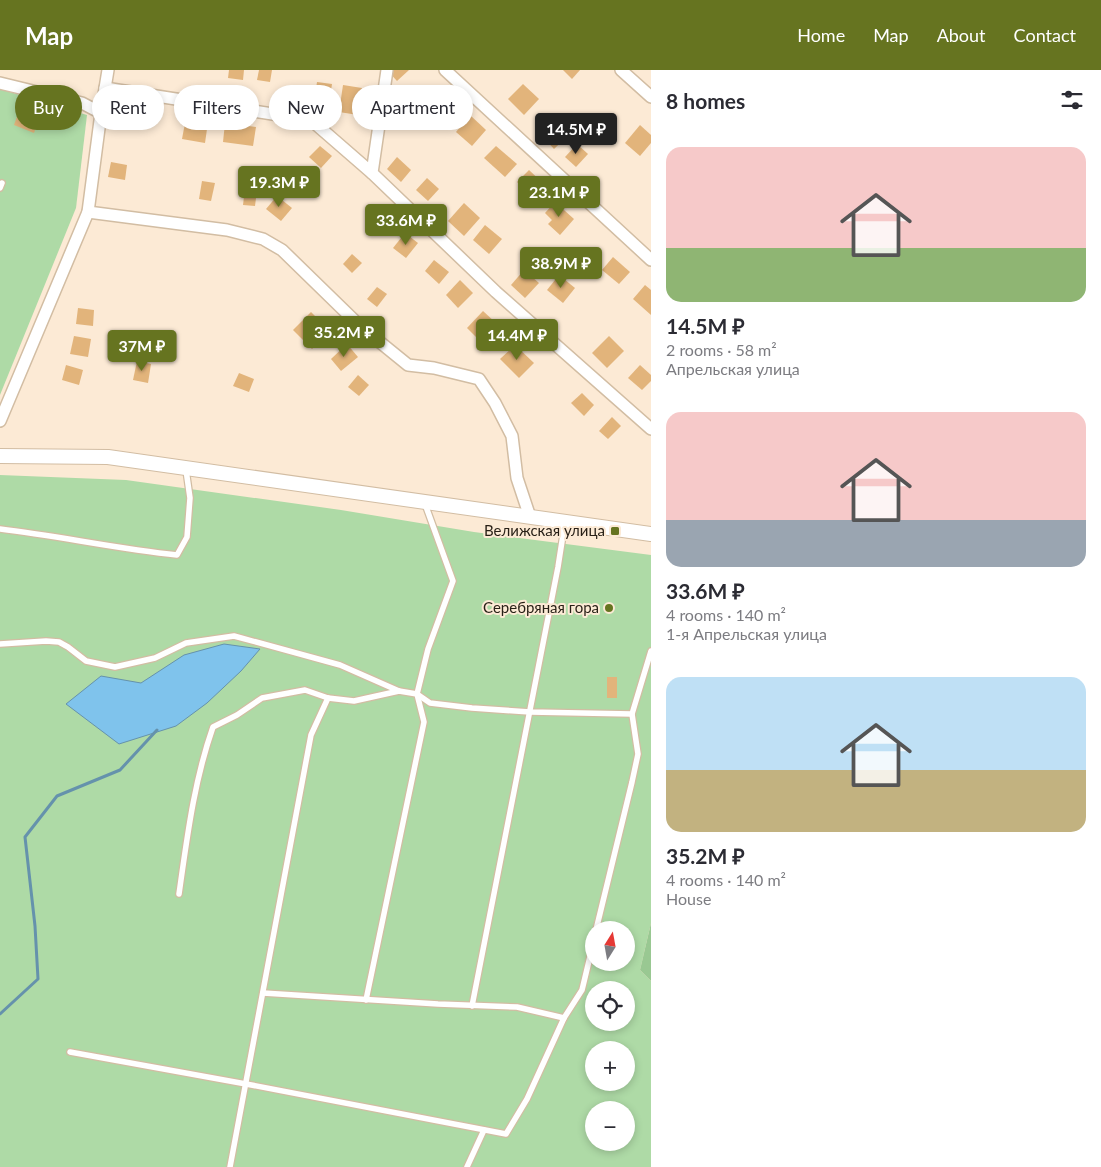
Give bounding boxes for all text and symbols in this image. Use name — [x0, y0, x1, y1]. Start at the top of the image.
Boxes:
text: Map — [25, 21, 73, 50]
text: Home — [797, 24, 845, 46]
text: Map — [873, 24, 909, 46]
text: About — [937, 24, 986, 46]
text: Contact — [1014, 24, 1076, 46]
chip: Buy — [15, 85, 82, 130]
chip: Rent — [92, 85, 164, 130]
chip: Filters — [174, 85, 259, 130]
chip: New — [269, 85, 342, 130]
chip: Apartment — [352, 85, 473, 130]
icon: filters — [1058, 86, 1086, 114]
text: 8 homes — [666, 88, 745, 113]
pin: 14.5M ₽ — [530, 112, 622, 155]
text: 14.5M ₽ — [546, 119, 606, 138]
pin: 19.3M ₽ — [233, 166, 325, 208]
text: 19.3M ₽ — [249, 172, 309, 191]
pin: 23.1M ₽ — [513, 176, 605, 218]
icon: home — [831, 180, 921, 270]
text: 23.1M ₽ — [529, 182, 589, 201]
pin: 33.6M ₽ — [360, 204, 452, 246]
text: 33.6M ₽ — [376, 210, 436, 229]
pin: 38.9M ₽ — [515, 246, 607, 289]
text: 38.9M ₽ — [531, 253, 591, 272]
text: 14.5M ₽ — [666, 313, 745, 338]
pin: 35.2M ₽ — [298, 316, 390, 358]
pin: 14.4M ₽ — [471, 318, 563, 361]
text: 35.2M ₽ — [314, 322, 374, 341]
text: 14.4M ₽ — [487, 325, 547, 344]
pin: 37M ₽ — [107, 330, 177, 372]
text: 37M ₽ — [119, 336, 165, 355]
text: 2 rooms · 58 m² — [666, 340, 777, 359]
text: Апрельская улица — [666, 359, 800, 378]
icon: home — [831, 445, 921, 535]
place label: Велижская улица — [484, 521, 605, 539]
marker: Велижская улица — [609, 525, 621, 537]
text: 33.6M ₽ — [666, 578, 745, 603]
place label: Серебряная гора — [483, 598, 599, 616]
marker: Серебряная гора — [603, 602, 615, 614]
text: 4 rooms · 140 m² — [666, 605, 786, 624]
text: 1-я Апрельская улица — [666, 624, 827, 643]
icon: home — [831, 710, 921, 800]
text: 35.2M ₽ — [666, 843, 745, 868]
text: 4 rooms · 140 m² — [666, 870, 786, 889]
text: House — [666, 889, 711, 908]
north arrow — [585, 921, 635, 971]
map controls — [585, 921, 635, 1151]
button: locate — [585, 981, 635, 1031]
button: + — [585, 1041, 635, 1091]
button: − — [585, 1101, 635, 1151]

